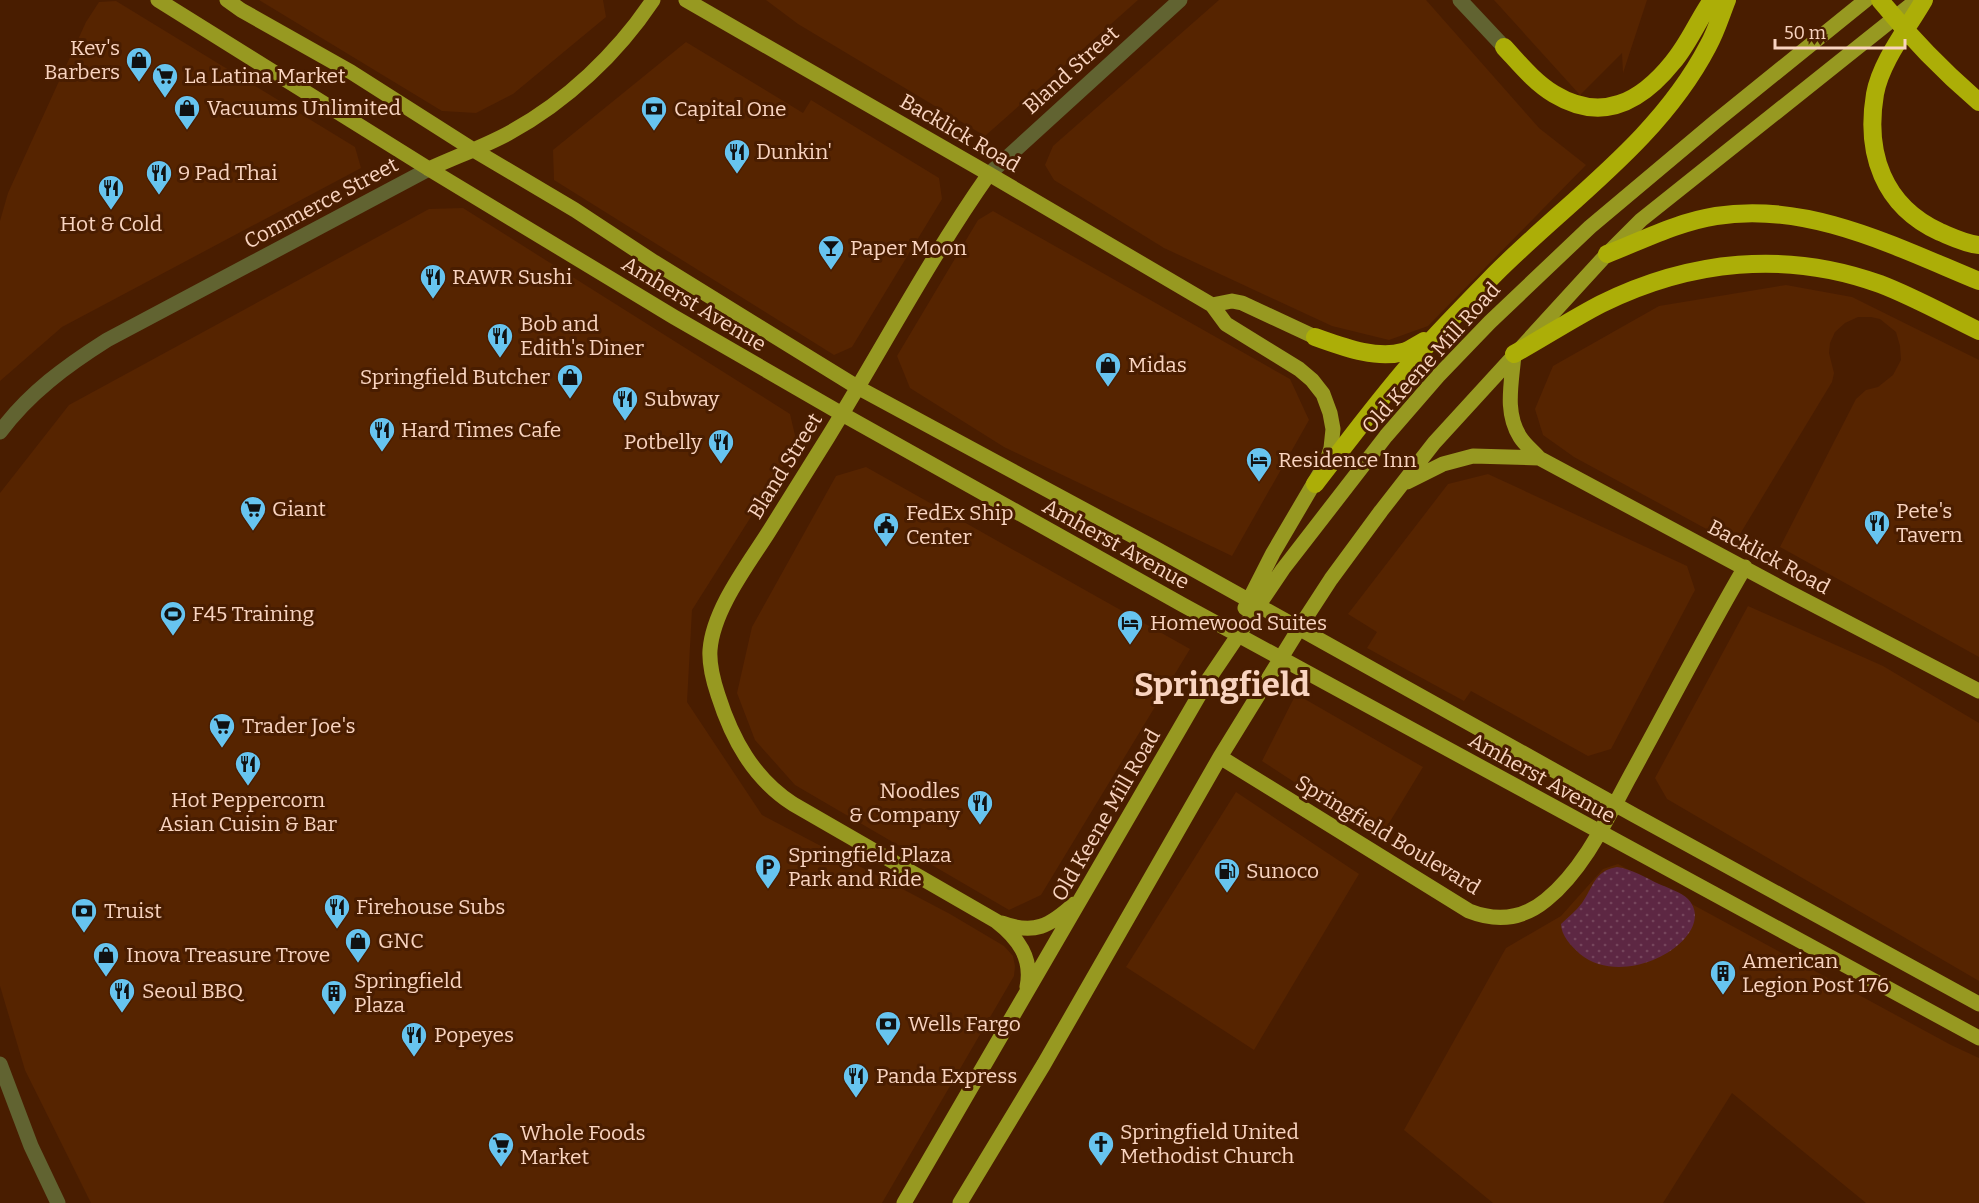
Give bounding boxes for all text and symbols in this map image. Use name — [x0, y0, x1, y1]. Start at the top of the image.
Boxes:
scale bar — [1775, 12, 1906, 50]
street label: Bland Street — [1018, 20, 1124, 120]
text: 50 m — [1784, 22, 1826, 44]
place label: Kev's Barbers — [44, 35, 120, 85]
shop icon: Kev's Barbers — [124, 45, 154, 83]
supermarket icon: La Latina Market — [150, 61, 180, 99]
place label: La Latina Market — [184, 63, 346, 89]
street label: Backlick Road — [895, 88, 1025, 178]
shop icon: Vacuums Unlimited — [172, 93, 202, 131]
bank icon: Capital One — [639, 94, 669, 132]
place label: Vacuums Unlimited — [207, 95, 401, 121]
place label: Capital One — [674, 96, 787, 122]
restaurant icon: Dunkin' — [722, 137, 752, 175]
place label: Dunkin' — [756, 139, 832, 165]
street label: Commerce Street — [240, 151, 403, 255]
restaurant icon: 9 Pad Thai — [144, 158, 174, 196]
place label: 9 Pad Thai — [178, 160, 277, 186]
restaurant icon: Hot & Cold — [96, 173, 126, 211]
place label: Hot & Cold — [60, 211, 162, 237]
bar icon: Paper Moon — [816, 233, 846, 271]
place label: Paper Moon — [850, 235, 967, 261]
street label: Amherst Avenue — [617, 251, 771, 357]
restaurant icon: RAWR Sushi — [418, 262, 448, 300]
place label: RAWR Sushi — [452, 264, 572, 290]
street label: Old Keene Mill Road — [1356, 277, 1506, 439]
place label: Bob and Edith's Diner — [520, 311, 644, 361]
restaurant icon: Bob and Edith's Diner — [485, 321, 515, 359]
shop icon: Midas — [1093, 350, 1123, 388]
place label: Midas — [1128, 352, 1187, 378]
shop icon: Springfield Butcher — [555, 362, 585, 400]
place label: Springfield Butcher — [360, 364, 550, 390]
restaurant icon: Subway — [610, 384, 640, 422]
place label: Subway — [644, 386, 720, 412]
street label: Bland Street — [742, 408, 828, 524]
restaurant icon: Hard Times Cafe — [367, 415, 397, 453]
place label: Hard Times Cafe — [401, 417, 561, 443]
restaurant icon: Potbelly — [706, 427, 736, 465]
place label: Potbelly — [624, 429, 703, 455]
hotel icon: Residence Inn — [1244, 445, 1274, 483]
place label: Residence Inn — [1278, 447, 1416, 473]
street label: Amherst Avenue — [1038, 493, 1194, 595]
supermarket icon: Giant — [238, 494, 268, 532]
place label: Giant — [272, 496, 326, 522]
place label: Pete's Tavern — [1896, 498, 1963, 548]
place label: FedEx Ship Center — [906, 500, 1014, 550]
restaurant icon: Pete's Tavern — [1862, 508, 1892, 546]
public building icon: FedEx Ship Center — [871, 510, 901, 548]
street label: Backlick Road — [1703, 514, 1835, 600]
sports icon: F45 Training — [158, 599, 188, 637]
place label: F45 Training — [192, 601, 315, 627]
hotel icon: Homewood Suites — [1115, 608, 1145, 646]
place label: Homewood Suites — [1150, 610, 1327, 636]
district label: Springfield — [1134, 665, 1310, 705]
supermarket icon: Trader Joe's — [207, 711, 237, 749]
place label: Trader Joe's — [242, 713, 355, 739]
street label: Old Keene Mill Road — [1046, 724, 1166, 906]
street label: Amherst Avenue — [1464, 727, 1620, 829]
restaurant icon: Hot Peppercorn Asian Cuisin & Bar — [233, 749, 263, 787]
street label: Springfield Boulevard — [1291, 769, 1485, 901]
place label: Noodles & Company — [848, 778, 961, 828]
place label: Hot Peppercorn Asian Cuisin & Bar — [159, 787, 337, 837]
restaurant icon: Noodles & Company — [965, 788, 995, 826]
place label: Springfield Plaza Park and Ride — [788, 842, 952, 892]
parking icon: Springfield Plaza Park and Ride — [753, 852, 783, 890]
fuel station icon: Sunoco — [1212, 856, 1242, 894]
place label: Sunoco — [1246, 858, 1319, 884]
restaurant icon: Firehouse Subs — [322, 892, 352, 930]
place label: Firehouse Subs — [356, 894, 505, 920]
bank icon: Truist — [69, 896, 99, 934]
place label: Truist — [104, 898, 162, 924]
shop icon: GNC — [343, 926, 373, 964]
place label: GNC — [378, 928, 424, 954]
shop icon: Inova Treasure Trove — [91, 940, 121, 978]
place label: Inova Treasure Trove — [126, 942, 330, 968]
place label: American Legion Post 176 — [1742, 948, 1889, 998]
building icon: American Legion Post 176 — [1708, 958, 1738, 996]
place label: Springfield Plaza — [354, 968, 462, 1018]
restaurant icon: Seoul BBQ — [107, 976, 137, 1014]
place label: Seoul BBQ — [142, 978, 244, 1004]
building icon: Springfield Plaza — [319, 978, 349, 1016]
bank icon: Wells Fargo — [873, 1009, 903, 1047]
place label: Wells Fargo — [908, 1011, 1021, 1037]
restaurant icon: Popeyes — [399, 1020, 429, 1058]
place label: Popeyes — [434, 1022, 514, 1048]
restaurant icon: Panda Express — [841, 1061, 871, 1099]
place label: Panda Express — [876, 1063, 1017, 1089]
place label: Springfield United Methodist Church — [1120, 1119, 1299, 1169]
place label: Whole Foods Market — [520, 1120, 646, 1170]
church icon: Springfield United Methodist Church — [1086, 1129, 1116, 1167]
supermarket icon: Whole Foods Market — [486, 1130, 516, 1168]

